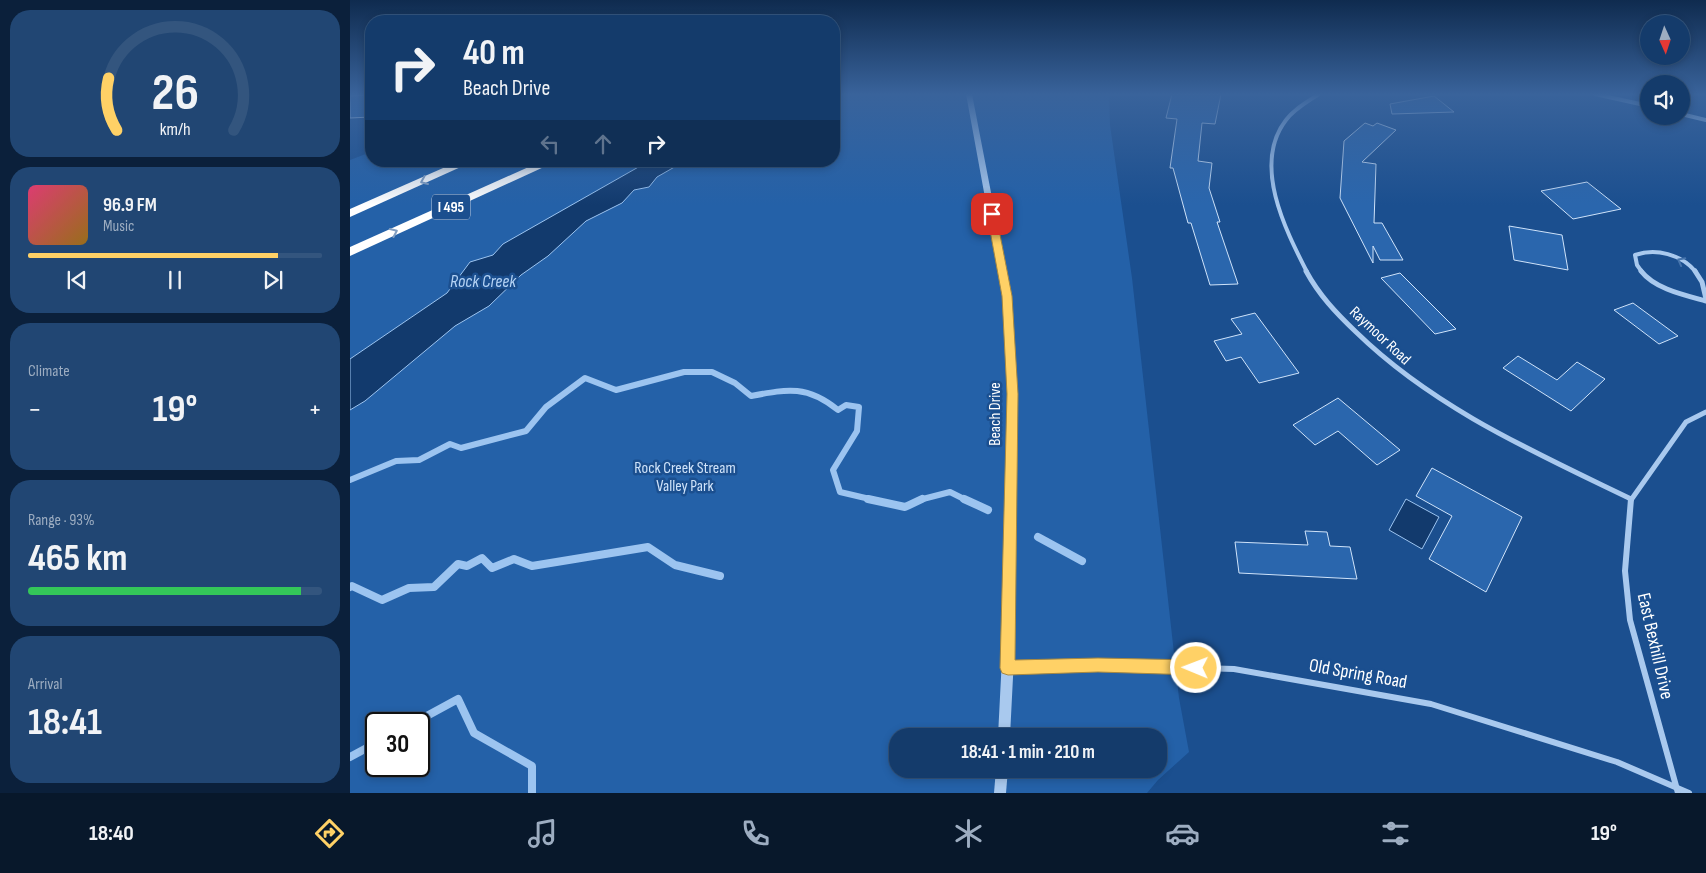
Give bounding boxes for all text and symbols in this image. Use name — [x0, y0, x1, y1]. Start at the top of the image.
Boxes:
north arrow — [1640, 15, 1690, 65]
map controls — [1640, 15, 1690, 125]
text: 40 m — [463, 32, 525, 75]
icon: right — [380, 35, 445, 100]
text: 26 — [151, 62, 199, 125]
text: Beach Drive — [463, 75, 550, 102]
button: sound — [1640, 75, 1690, 125]
text: km/h — [160, 119, 190, 140]
icon: left — [536, 130, 564, 158]
icon: ahead — [589, 130, 617, 158]
icon: right — [642, 130, 670, 158]
one-way arrow — [420, 174, 429, 185]
pin — [971, 193, 1013, 235]
text: 96.9 FM — [103, 194, 157, 217]
road number: I 495 — [432, 194, 470, 220]
icon: arrive — [978, 200, 1006, 228]
text: Music — [103, 217, 134, 236]
one-way arrow — [389, 228, 398, 239]
one-way arrow — [1677, 257, 1686, 267]
icon: previous — [63, 266, 91, 294]
icon: pause — [161, 266, 189, 294]
icon: next — [259, 266, 287, 294]
water label: Rock Creek — [450, 271, 517, 292]
street label: Raymoor Road — [1345, 303, 1415, 369]
text: Climate — [28, 362, 70, 381]
street label: Beach Drive — [986, 382, 1005, 446]
text: 19° — [153, 387, 197, 432]
text: − — [28, 393, 42, 426]
text: + — [308, 393, 322, 426]
park label: Rock Creek Stream Valley Park — [634, 459, 736, 496]
text: Range · 93% — [28, 511, 95, 530]
text: 465 km — [28, 536, 127, 581]
street label: East Bexhill Drive — [1632, 591, 1678, 701]
position arrow — [1169, 641, 1221, 693]
street label: Old Spring Road — [1307, 654, 1409, 694]
text: Arrival — [28, 675, 62, 694]
text: 18:41 — [28, 700, 102, 745]
speed limit sign: 30 — [365, 712, 430, 777]
text: 18:41 · 1 min · 210 m — [961, 741, 1095, 764]
icon: directions — [312, 816, 347, 851]
icon: music — [525, 816, 560, 851]
icon: phone — [738, 816, 773, 851]
icon: climate — [951, 816, 986, 851]
icon: car — [1165, 816, 1200, 851]
icon: filters — [1378, 816, 1413, 851]
text: 18:40 — [89, 820, 134, 847]
text: 19° — [1591, 820, 1617, 847]

